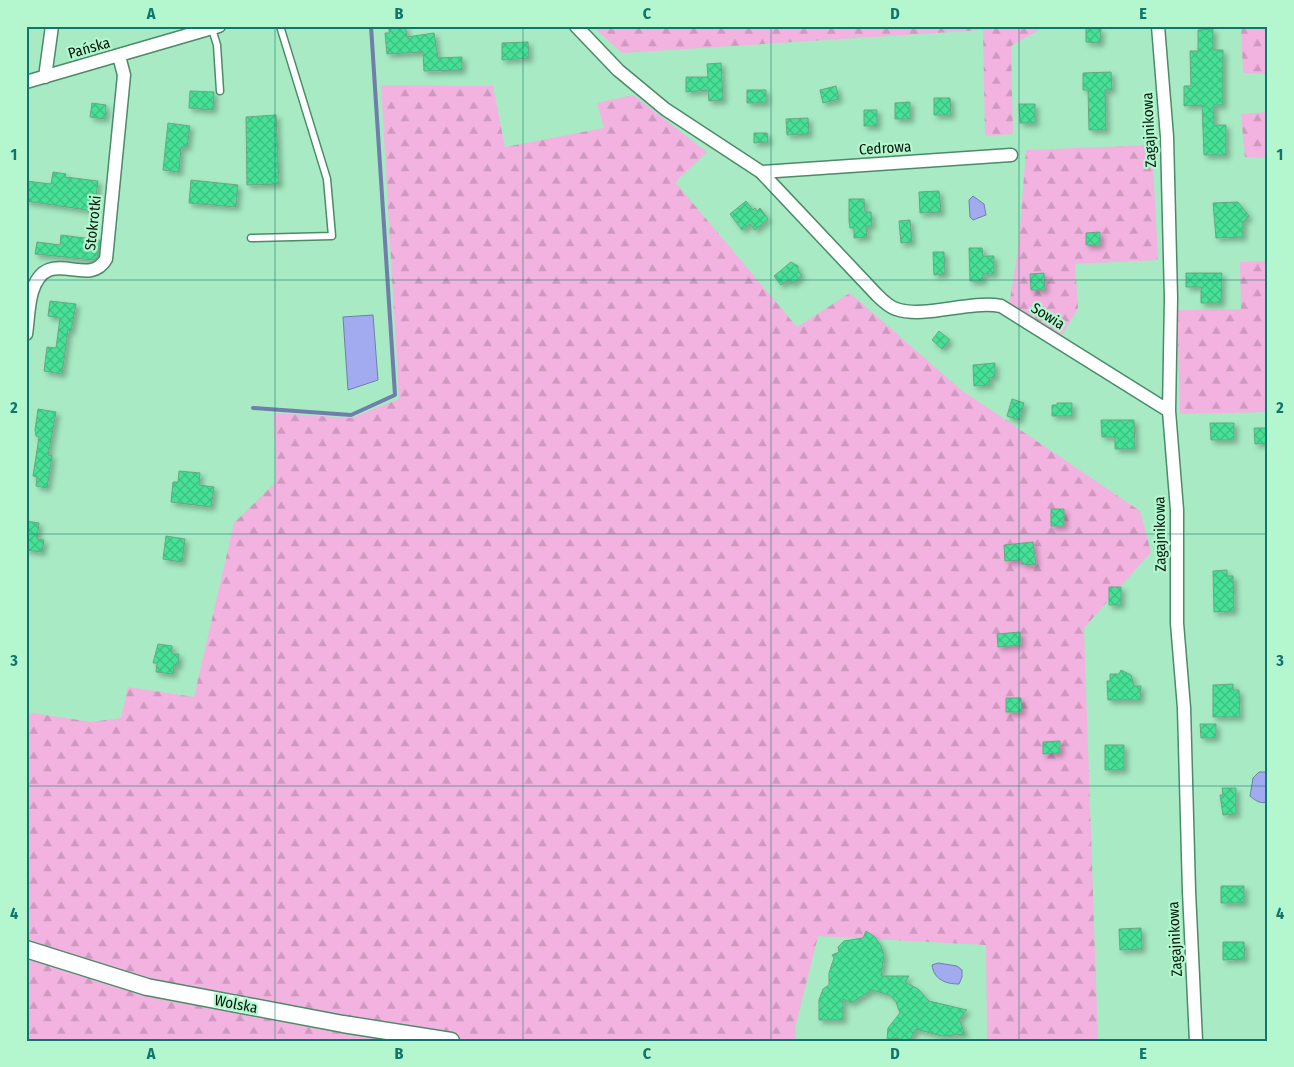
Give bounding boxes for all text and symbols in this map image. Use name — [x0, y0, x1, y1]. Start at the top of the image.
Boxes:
text: A — [146, 4, 156, 23]
text: B — [395, 4, 404, 23]
text: C — [643, 4, 652, 23]
text: D — [890, 4, 900, 23]
text: E — [1139, 4, 1147, 23]
street label: Pańska — [66, 33, 112, 63]
street label: Zagajnikowa — [1138, 92, 1160, 168]
street label: Cedrowa — [858, 137, 912, 159]
text: 1 — [11, 145, 17, 164]
text: 1 — [1277, 145, 1283, 164]
street label: Stokrotki — [81, 195, 105, 251]
street label: Sowia — [1028, 299, 1068, 333]
text: 2 — [9, 398, 18, 417]
text: 2 — [1275, 398, 1284, 417]
street label: Zagajnikowa — [1150, 496, 1170, 572]
text: 3 — [9, 651, 18, 670]
text: 3 — [1275, 651, 1284, 670]
street label: Zagajnikowa — [1164, 901, 1186, 977]
text: 4 — [10, 904, 18, 923]
text: 4 — [1276, 904, 1284, 923]
street label: Wolska — [213, 991, 259, 1017]
text: A — [146, 1044, 156, 1063]
text: B — [395, 1044, 404, 1063]
text: C — [643, 1044, 652, 1063]
text: D — [890, 1044, 900, 1063]
text: E — [1139, 1044, 1147, 1063]

